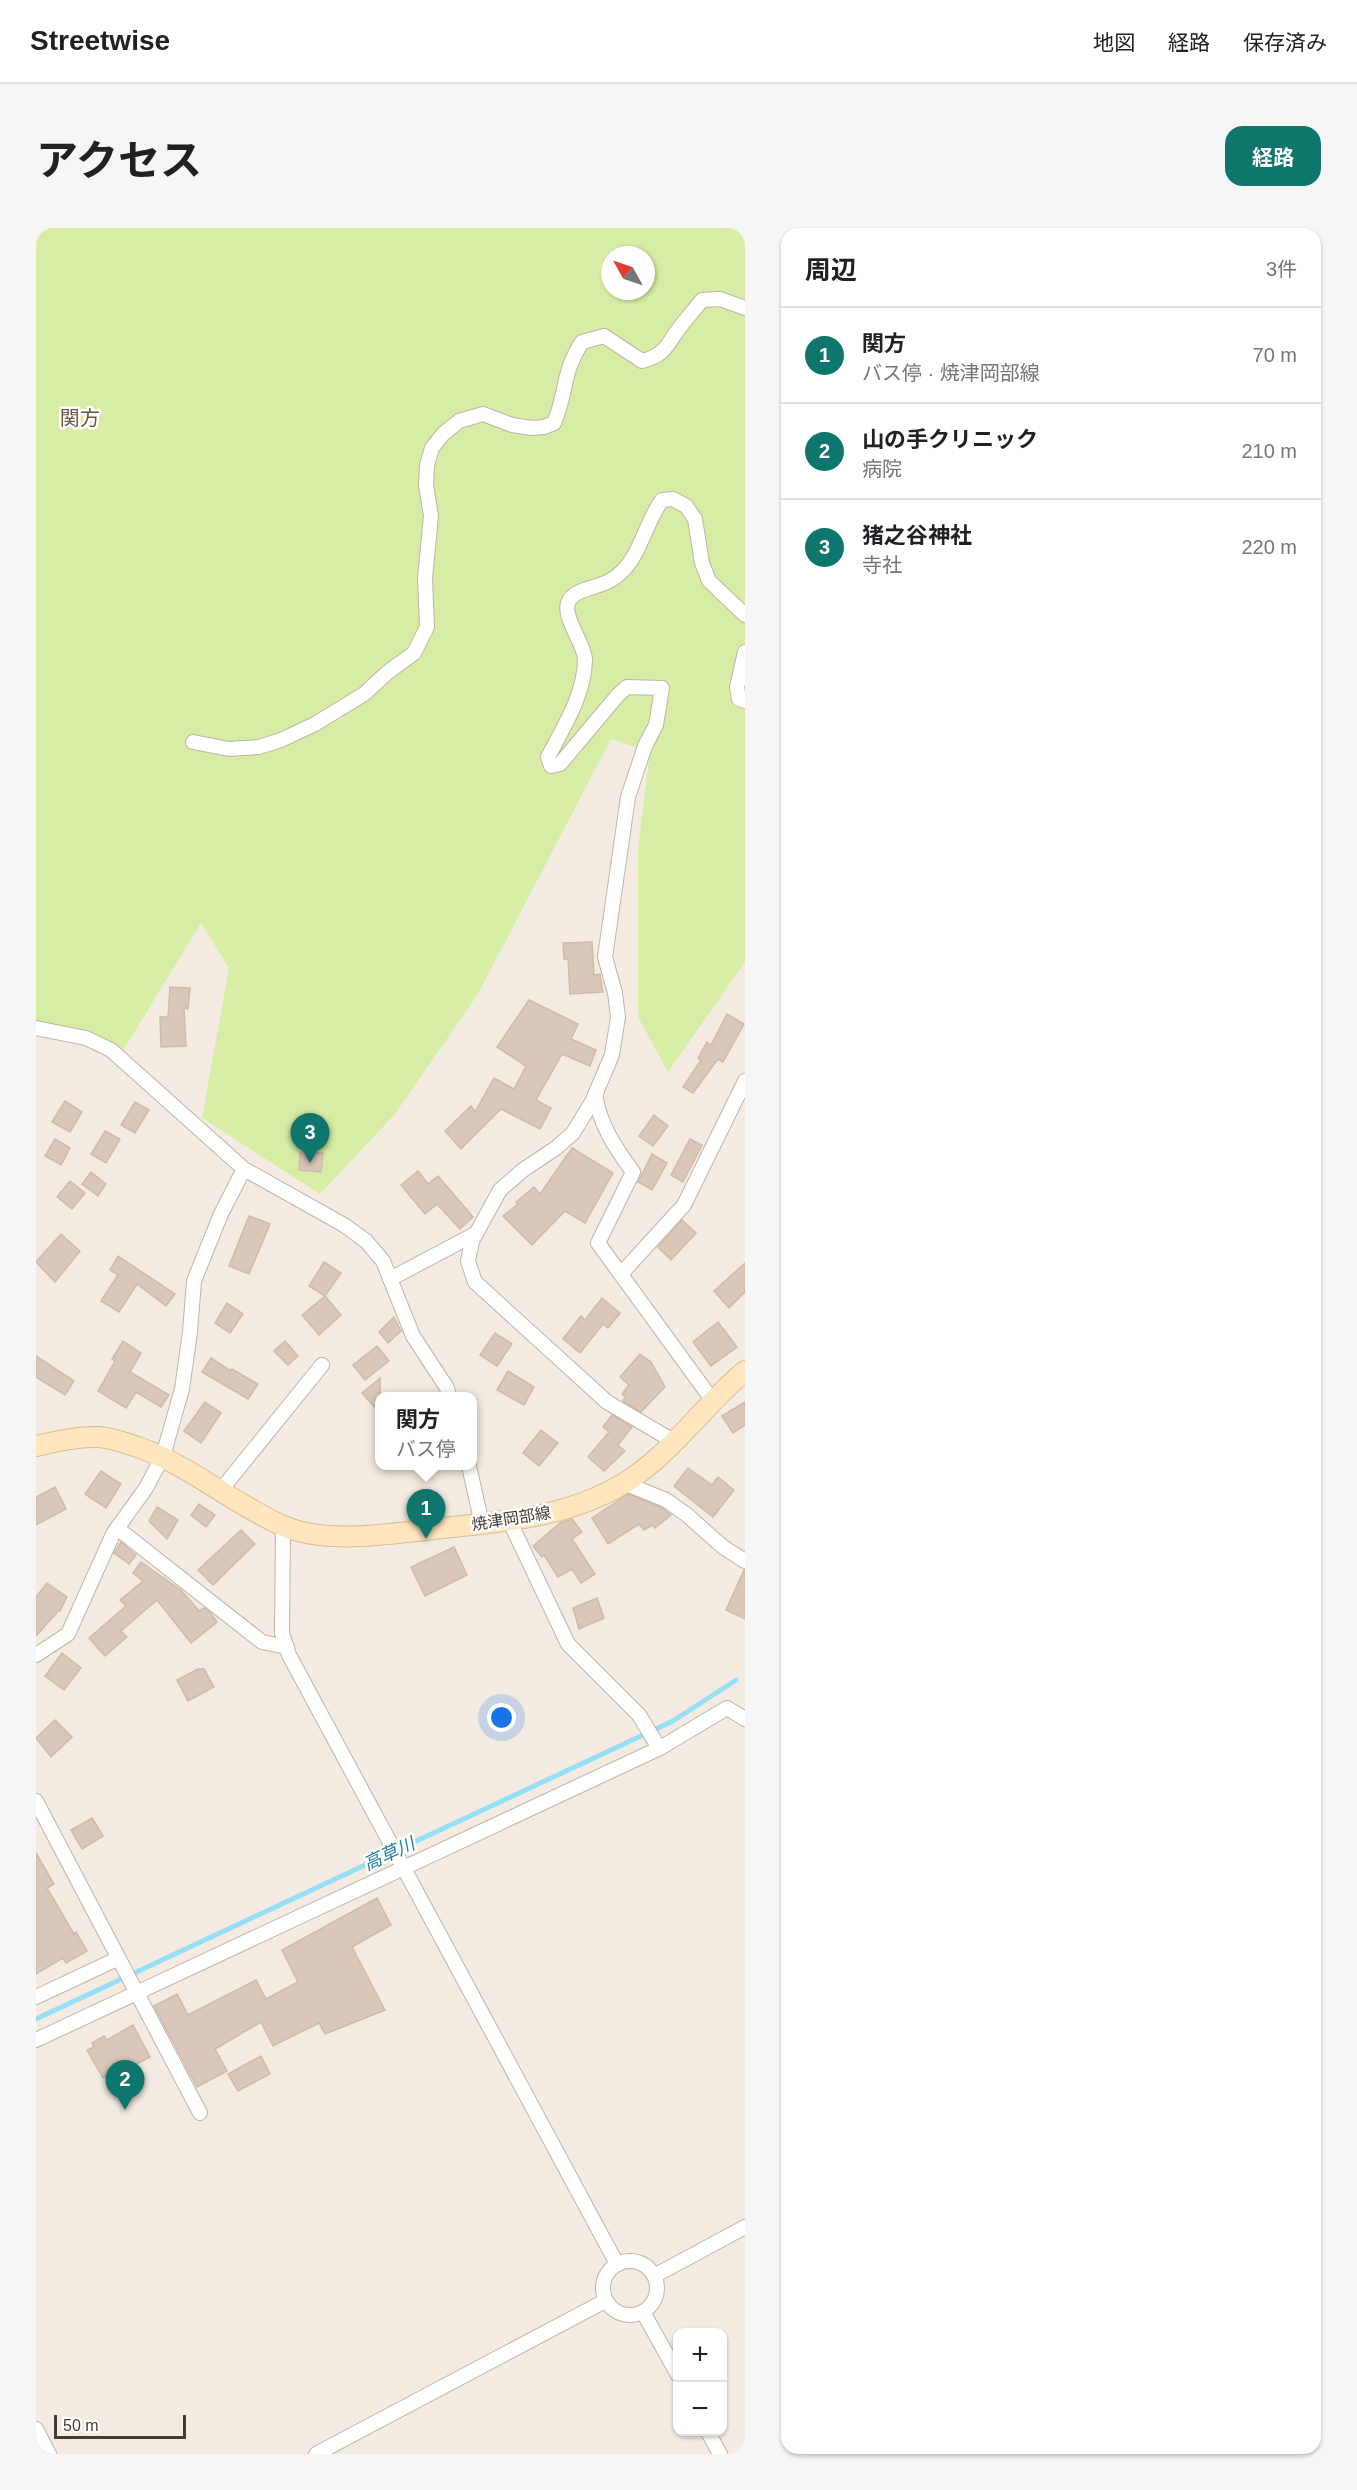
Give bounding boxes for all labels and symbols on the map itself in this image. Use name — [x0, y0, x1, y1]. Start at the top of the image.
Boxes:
north arrow — [601, 246, 655, 300]
district label: 関方 — [60, 407, 100, 429]
pin: 3 — [290, 1114, 330, 1163]
pin: 1 — [406, 1490, 446, 1539]
street label: 焼津岡部線 — [470, 1504, 552, 1533]
your location — [487, 1703, 516, 1732]
water label: 高草川 — [360, 1833, 420, 1874]
pin: 2 — [106, 2060, 145, 2110]
scale bar — [54, 2412, 186, 2440]

